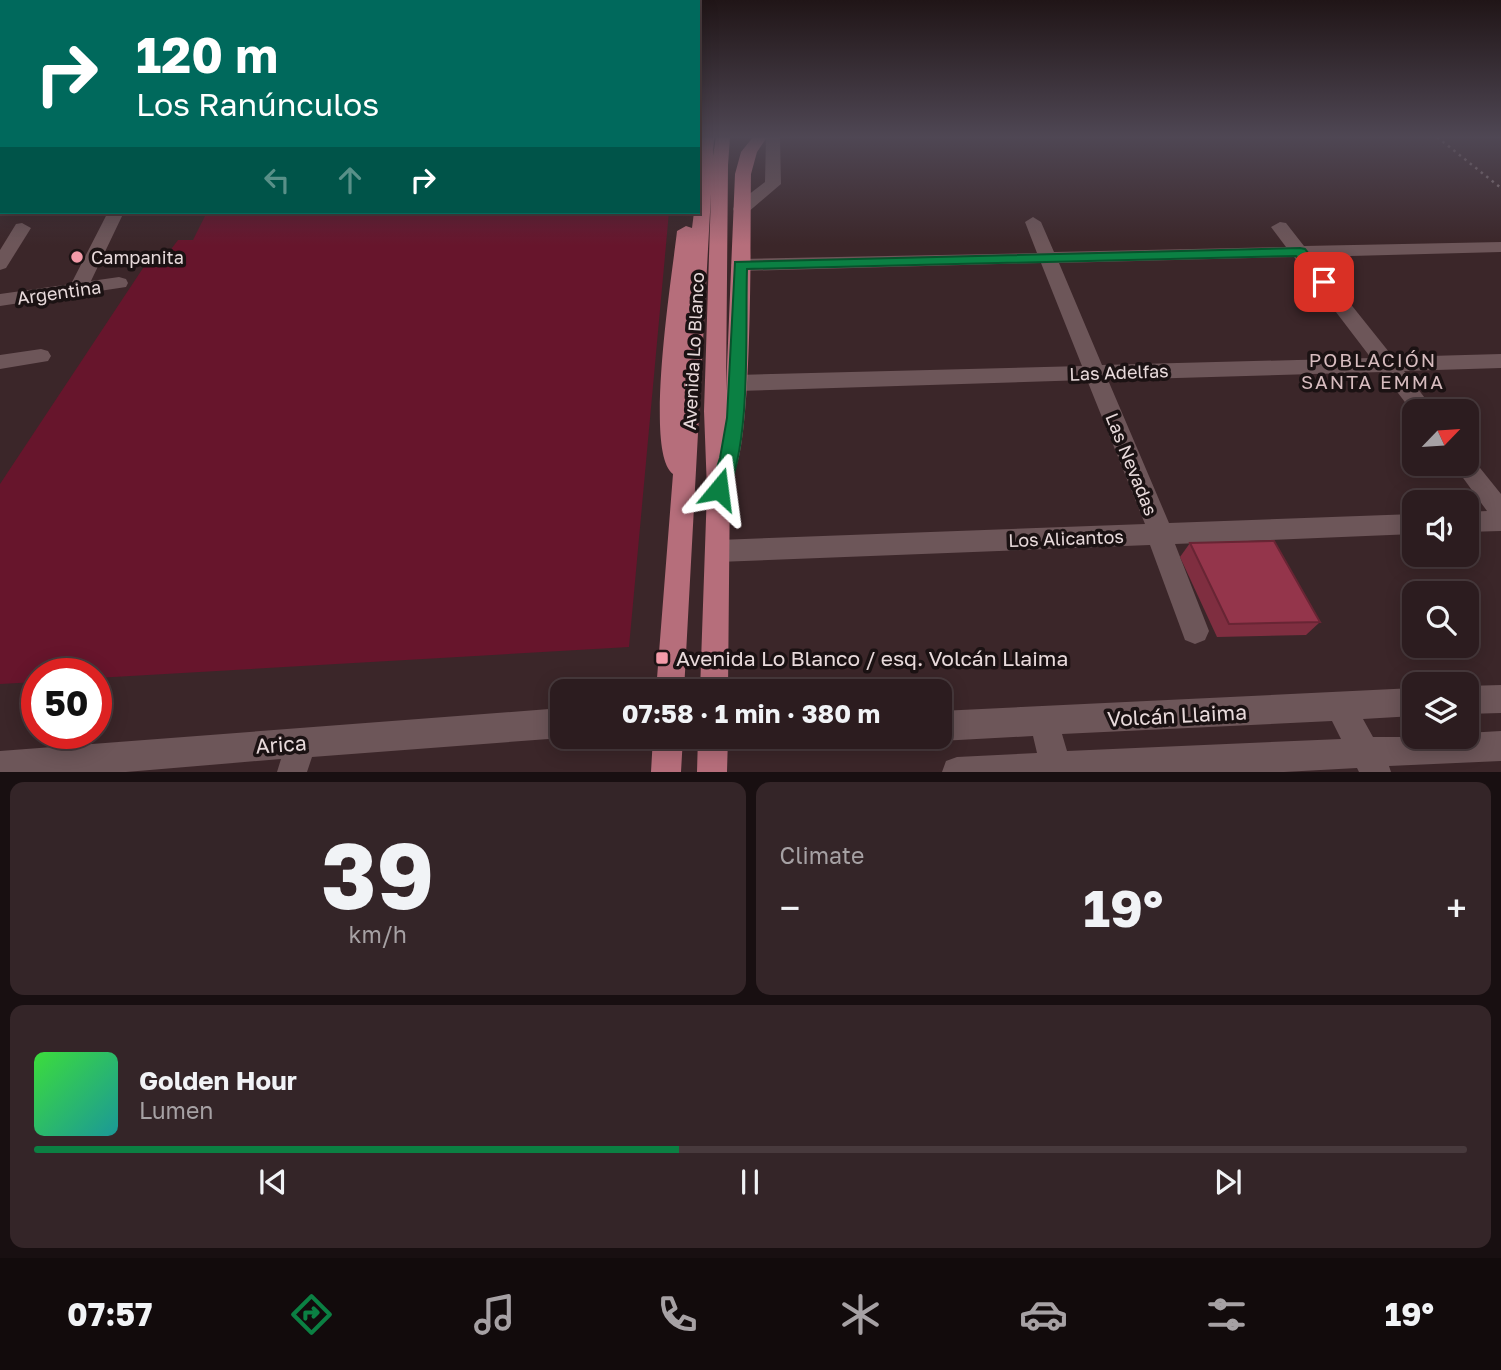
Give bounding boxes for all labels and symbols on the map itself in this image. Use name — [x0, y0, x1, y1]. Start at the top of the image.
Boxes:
place label: Campanita — [91, 246, 184, 268]
marker: Campanita — [69, 249, 85, 265]
pin — [1294, 252, 1354, 312]
street label: Avenida Lo Blanco — [678, 272, 708, 430]
street label: Argentina — [16, 275, 102, 309]
district label: POBLACIÓN SANTA EMMA — [1301, 348, 1445, 393]
street label: Las Adelfas — [1069, 359, 1169, 385]
north arrow — [1402, 399, 1479, 476]
street label: Las Nevadas — [1101, 409, 1163, 519]
position arrow — [682, 452, 756, 526]
street label: Los Alicantos — [1008, 525, 1124, 551]
place label: Avenida Lo Blanco / esq. Volcán Llaima — [676, 645, 1068, 671]
marker: Avenida Lo Blanco / esq. Volcán Llaima — [654, 650, 670, 666]
speed limit sign: 50 — [21, 658, 112, 749]
street label: Volcán Llaima — [1107, 698, 1247, 732]
street label: Arica — [255, 729, 307, 759]

